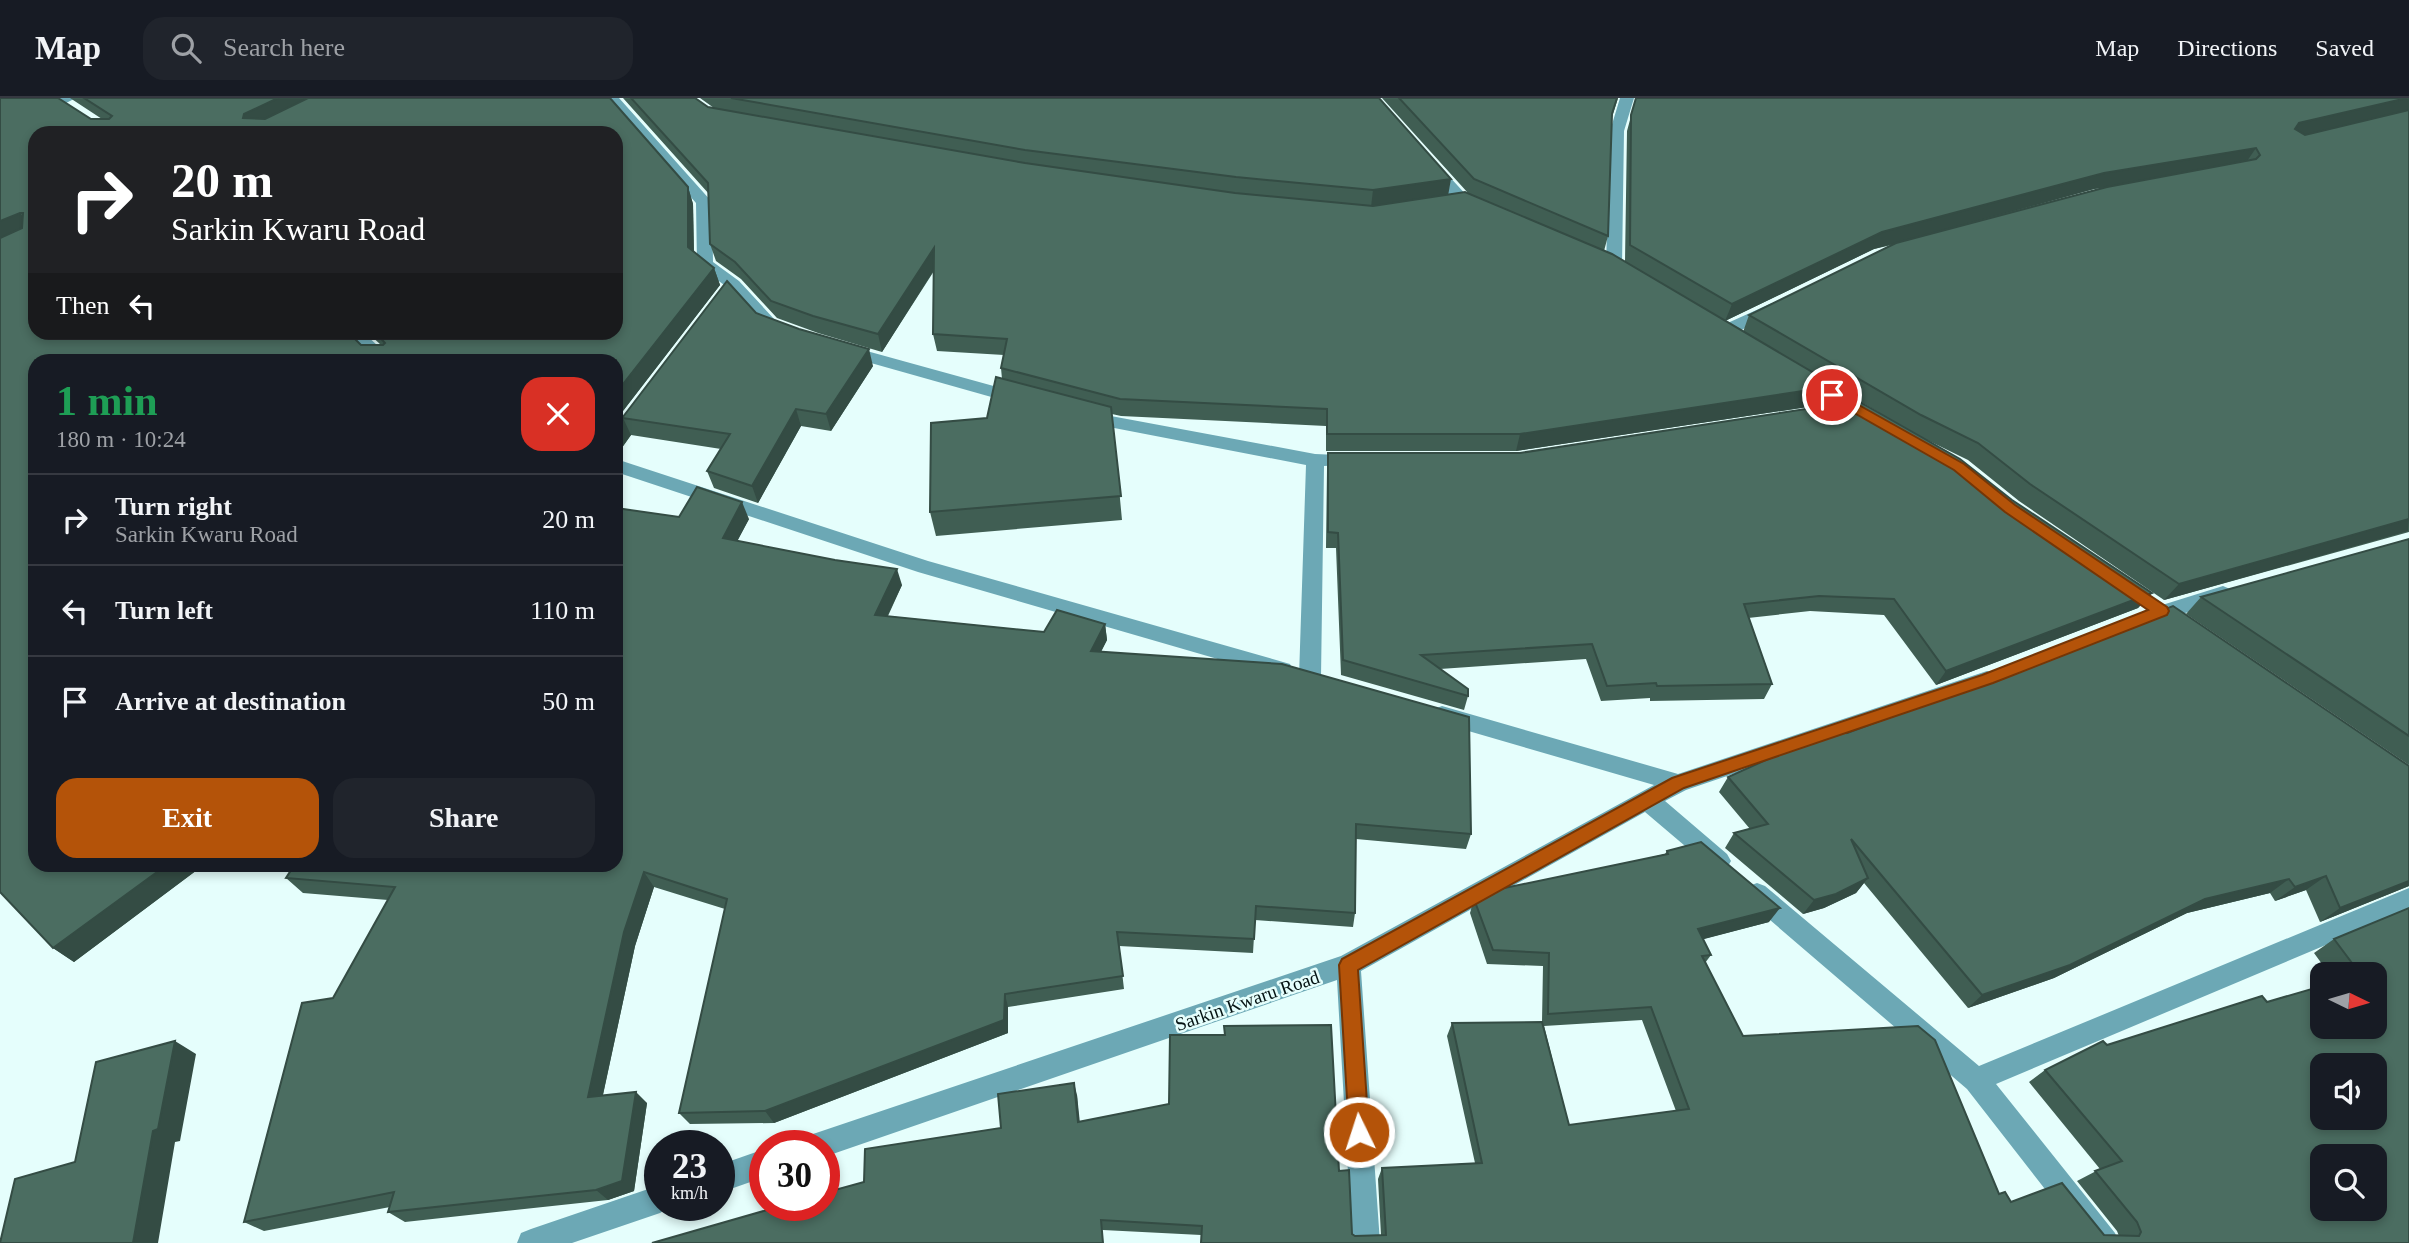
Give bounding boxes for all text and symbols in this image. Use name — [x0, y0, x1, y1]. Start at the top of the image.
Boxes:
search box — [143, 17, 633, 80]
icon: search — [167, 29, 205, 67]
text: Map — [35, 30, 101, 66]
text: Search here — [223, 33, 345, 62]
text: Map — [2095, 35, 2139, 61]
text: Directions — [2177, 35, 2277, 61]
text: Saved — [2315, 35, 2374, 61]
text: 20 m — [171, 153, 273, 208]
icon: right — [56, 154, 147, 245]
text: Sarkin Kwaru Road — [171, 211, 425, 247]
icon: left — [123, 287, 161, 325]
text: Then — [56, 291, 109, 320]
pin — [1802, 365, 1862, 425]
icon: arrive — [1813, 376, 1851, 414]
button: close — [521, 377, 595, 451]
text: 1 min — [56, 378, 158, 424]
text: 180 m · 10:24 — [56, 427, 186, 452]
text: Turn right — [115, 492, 232, 521]
icon: right — [56, 501, 94, 539]
text: 20 m — [542, 505, 595, 534]
text: Sarkin Kwaru Road — [115, 522, 298, 547]
icon: left — [56, 592, 94, 630]
text: Turn left — [115, 596, 213, 625]
text: 110 m — [530, 596, 595, 625]
icon: arrive — [56, 683, 94, 721]
text: Arrive at destination — [115, 687, 346, 716]
text: 50 m — [542, 687, 595, 716]
button: Exit — [56, 778, 319, 858]
button: Share — [333, 778, 595, 858]
north arrow — [2310, 962, 2387, 1040]
map controls — [2310, 962, 2387, 1221]
street label: Sarkin Kwaru Road — [1172, 966, 1322, 1035]
button: sound — [2310, 1053, 2387, 1130]
position arrow — [1322, 1095, 1396, 1169]
speed limit sign: 30 — [749, 1130, 840, 1221]
button: search — [2310, 1144, 2387, 1221]
text: 23 — [672, 1147, 707, 1186]
text: km/h — [671, 1183, 708, 1203]

